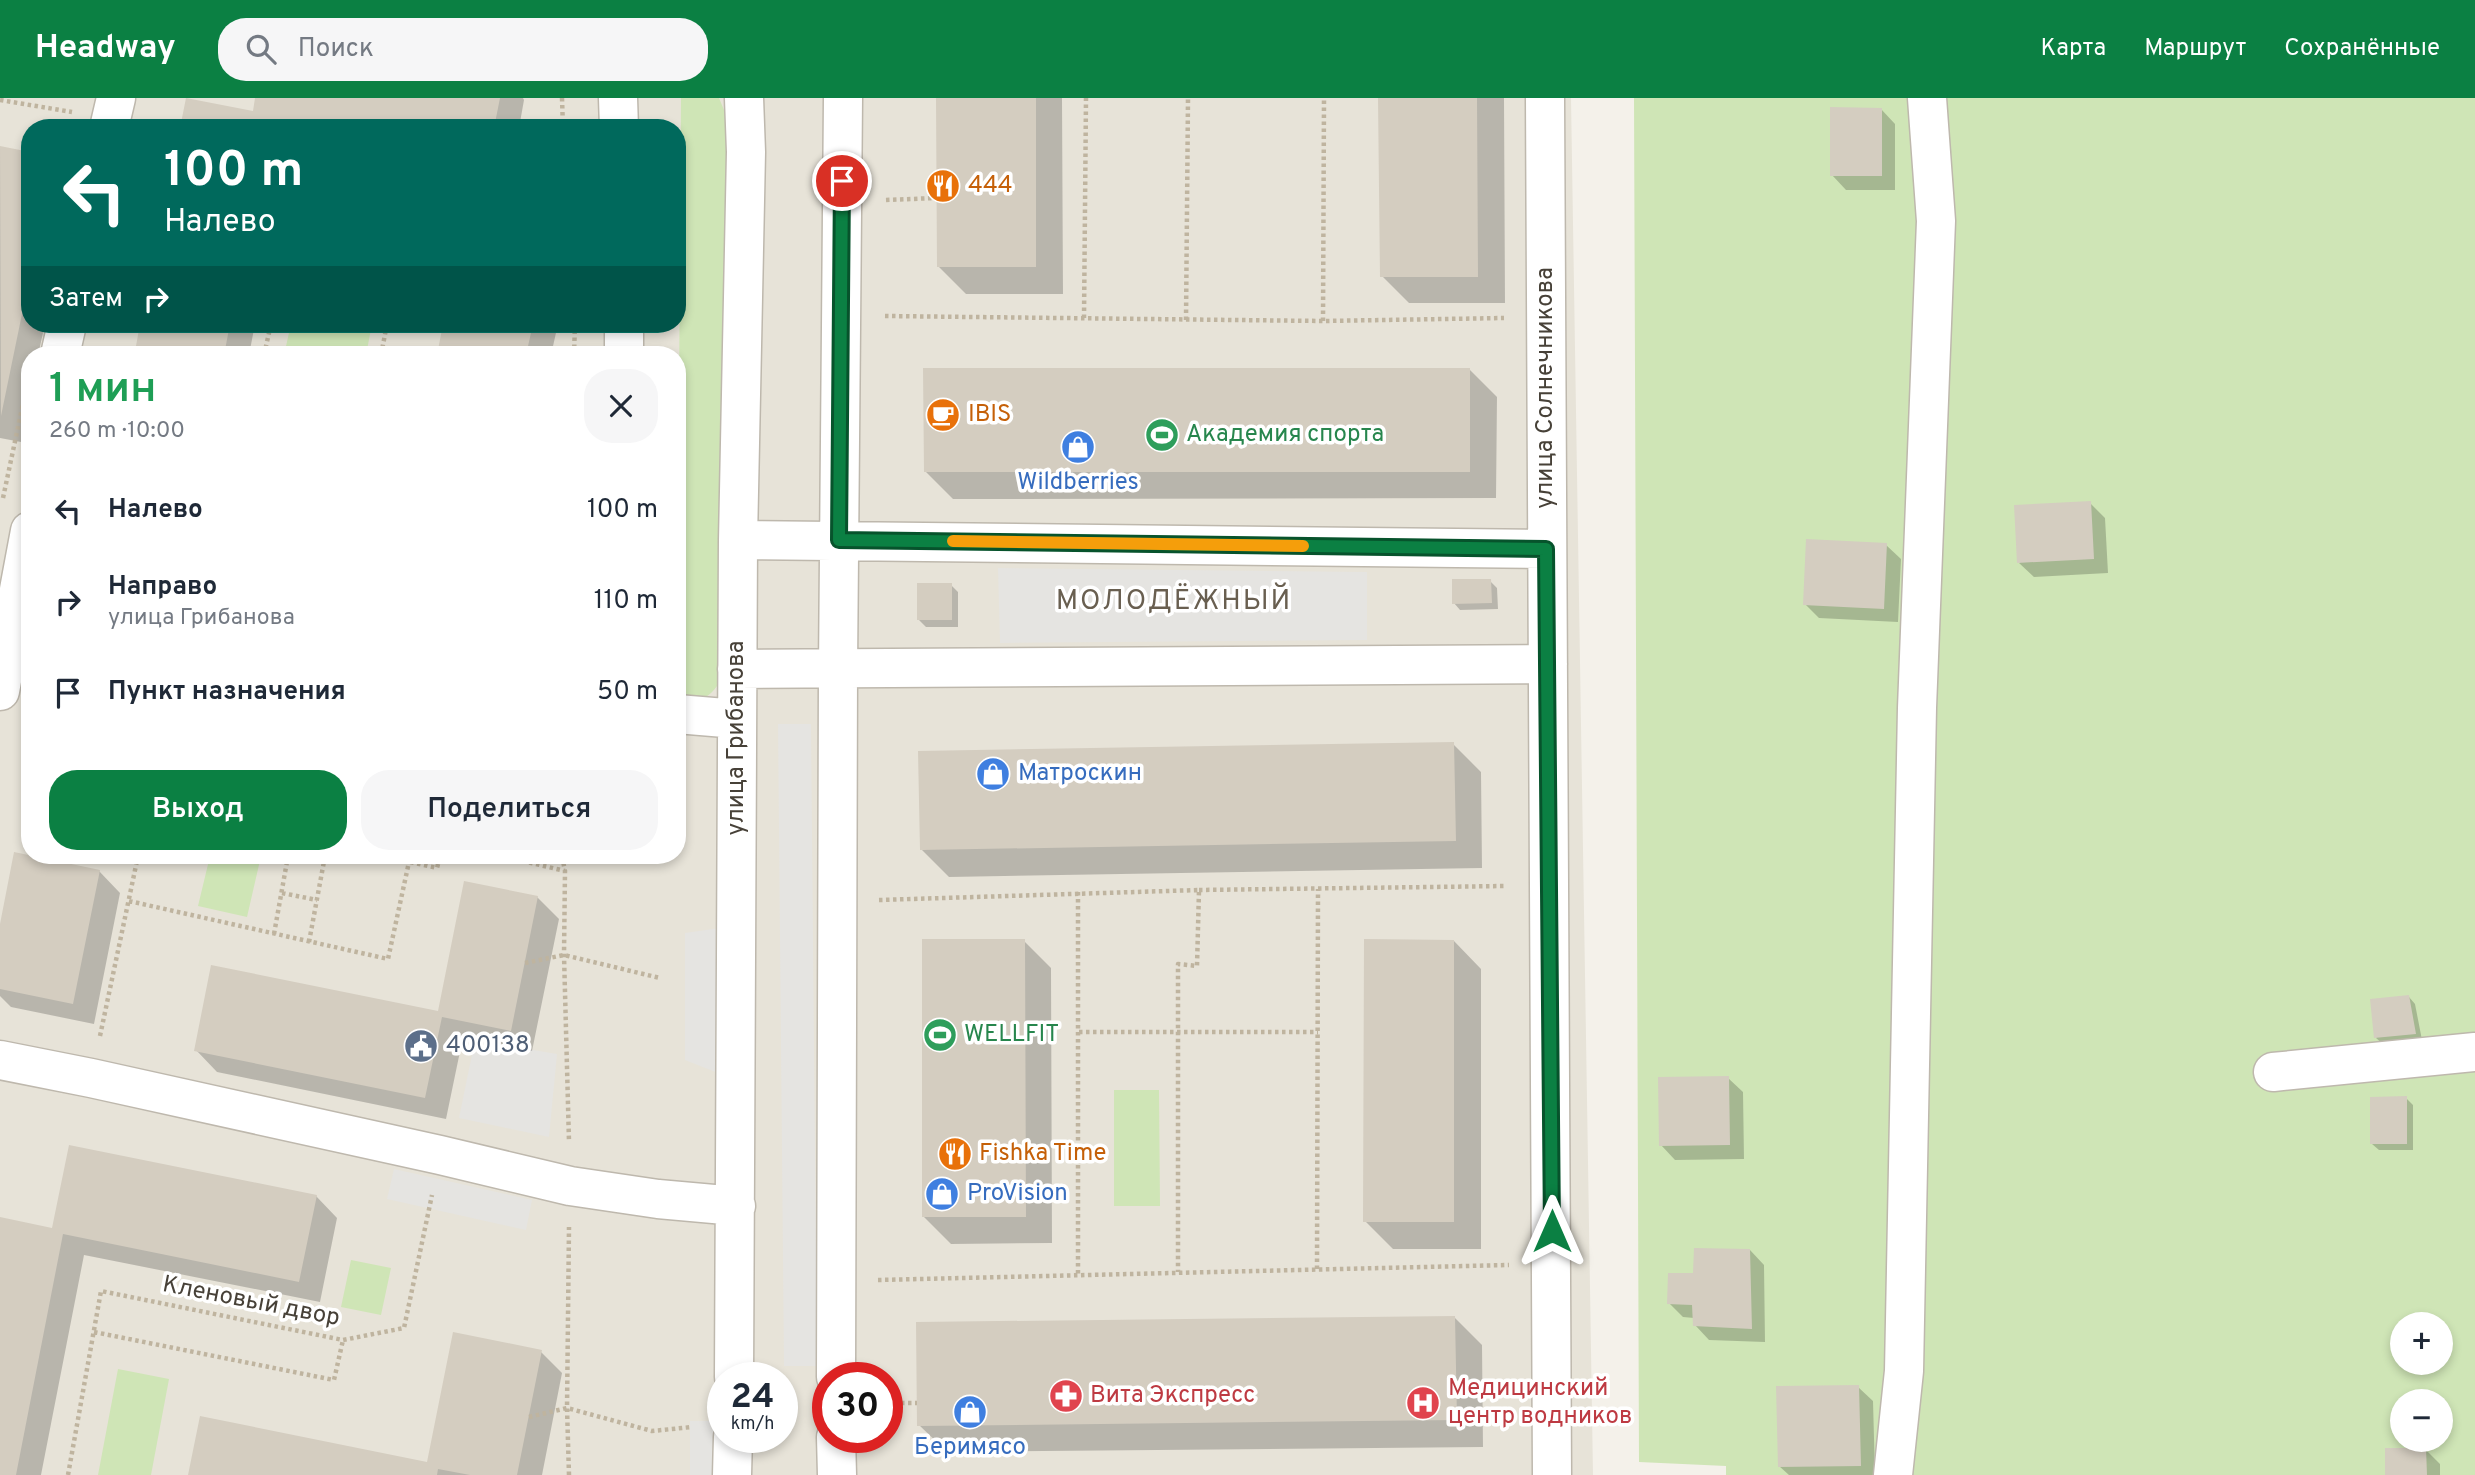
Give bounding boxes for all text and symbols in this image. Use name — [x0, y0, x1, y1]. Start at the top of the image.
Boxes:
search box — [218, 18, 708, 81]
text: Headway — [35, 28, 176, 70]
icon: search — [242, 30, 280, 68]
text: Поиск — [298, 33, 374, 66]
text: Карта — [2040, 34, 2106, 64]
text: Маршрут — [2144, 34, 2246, 64]
text: Сохранённые — [2284, 34, 2440, 64]
text: 100 m — [164, 142, 303, 204]
icon: left — [49, 147, 140, 238]
pin — [812, 151, 872, 211]
icon: arrive — [823, 162, 861, 200]
restaurant icon: 444 — [924, 167, 962, 205]
place label: 444 — [968, 171, 1013, 201]
text: Налево — [164, 203, 276, 243]
street label: улица Солнечникова — [1531, 267, 1561, 509]
icon: right — [137, 280, 175, 318]
text: Затем — [49, 283, 123, 316]
text: 1 мин — [49, 364, 156, 417]
button: close — [584, 369, 658, 443]
cafe icon: IBIS — [924, 396, 962, 434]
place label: IBIS — [968, 400, 1012, 430]
sports icon: Академия спорта — [1143, 416, 1181, 454]
text: 260 m · 10:00 — [49, 417, 185, 446]
place label: Академия спорта — [1186, 420, 1384, 450]
shop icon: Wildberries — [1059, 428, 1097, 466]
place label: Wildberries — [1017, 468, 1139, 498]
icon: left — [49, 492, 87, 530]
text: Налево — [108, 494, 203, 527]
text: 100 m — [587, 494, 658, 527]
text: Направо — [108, 571, 217, 604]
district label: МОЛОДЁЖНЫЙ — [1056, 582, 1292, 620]
icon: right — [49, 583, 87, 621]
text: 110 m — [594, 585, 658, 618]
text: улица Грибанова — [108, 604, 295, 633]
street label: улица Грибанова — [722, 641, 752, 835]
icon: arrive — [49, 674, 87, 712]
text: Пункт назначения — [108, 676, 346, 709]
text: 50 m — [597, 676, 658, 709]
shop icon: Матроскин — [974, 755, 1012, 793]
place label: Матроскин — [1018, 759, 1142, 789]
button: Выход — [49, 770, 347, 850]
button: Поделиться — [361, 770, 658, 850]
sports icon: WELLFIT — [921, 1016, 959, 1054]
place label: WELLFIT — [964, 1020, 1059, 1050]
public building icon: 400138 — [402, 1027, 440, 1065]
place label: 400138 — [446, 1031, 530, 1061]
restaurant icon: Fishka Time — [936, 1135, 974, 1173]
place label: Fishka Time — [979, 1139, 1107, 1169]
shop icon: ProVision — [923, 1175, 961, 1213]
place label: ProVision — [967, 1179, 1068, 1209]
position arrow — [1515, 1194, 1589, 1268]
street label: Кленовый двор — [160, 1270, 342, 1334]
map controls — [2390, 1312, 2453, 1452]
button: + — [2390, 1312, 2453, 1375]
speed limit sign: 30 — [812, 1362, 903, 1453]
place label: Медицинский центр водников — [1448, 1374, 1633, 1432]
text: 24 — [731, 1376, 774, 1420]
pharmacy icon: Вита Экспресс — [1047, 1377, 1085, 1415]
place label: Вита Экспресс — [1090, 1381, 1255, 1411]
hospital icon: Медицинский центр водников — [1404, 1384, 1442, 1422]
button: − — [2390, 1389, 2453, 1452]
shop icon: Беримясо — [951, 1393, 989, 1431]
text: km/h — [731, 1413, 774, 1436]
place label: Беримясо — [914, 1433, 1026, 1463]

